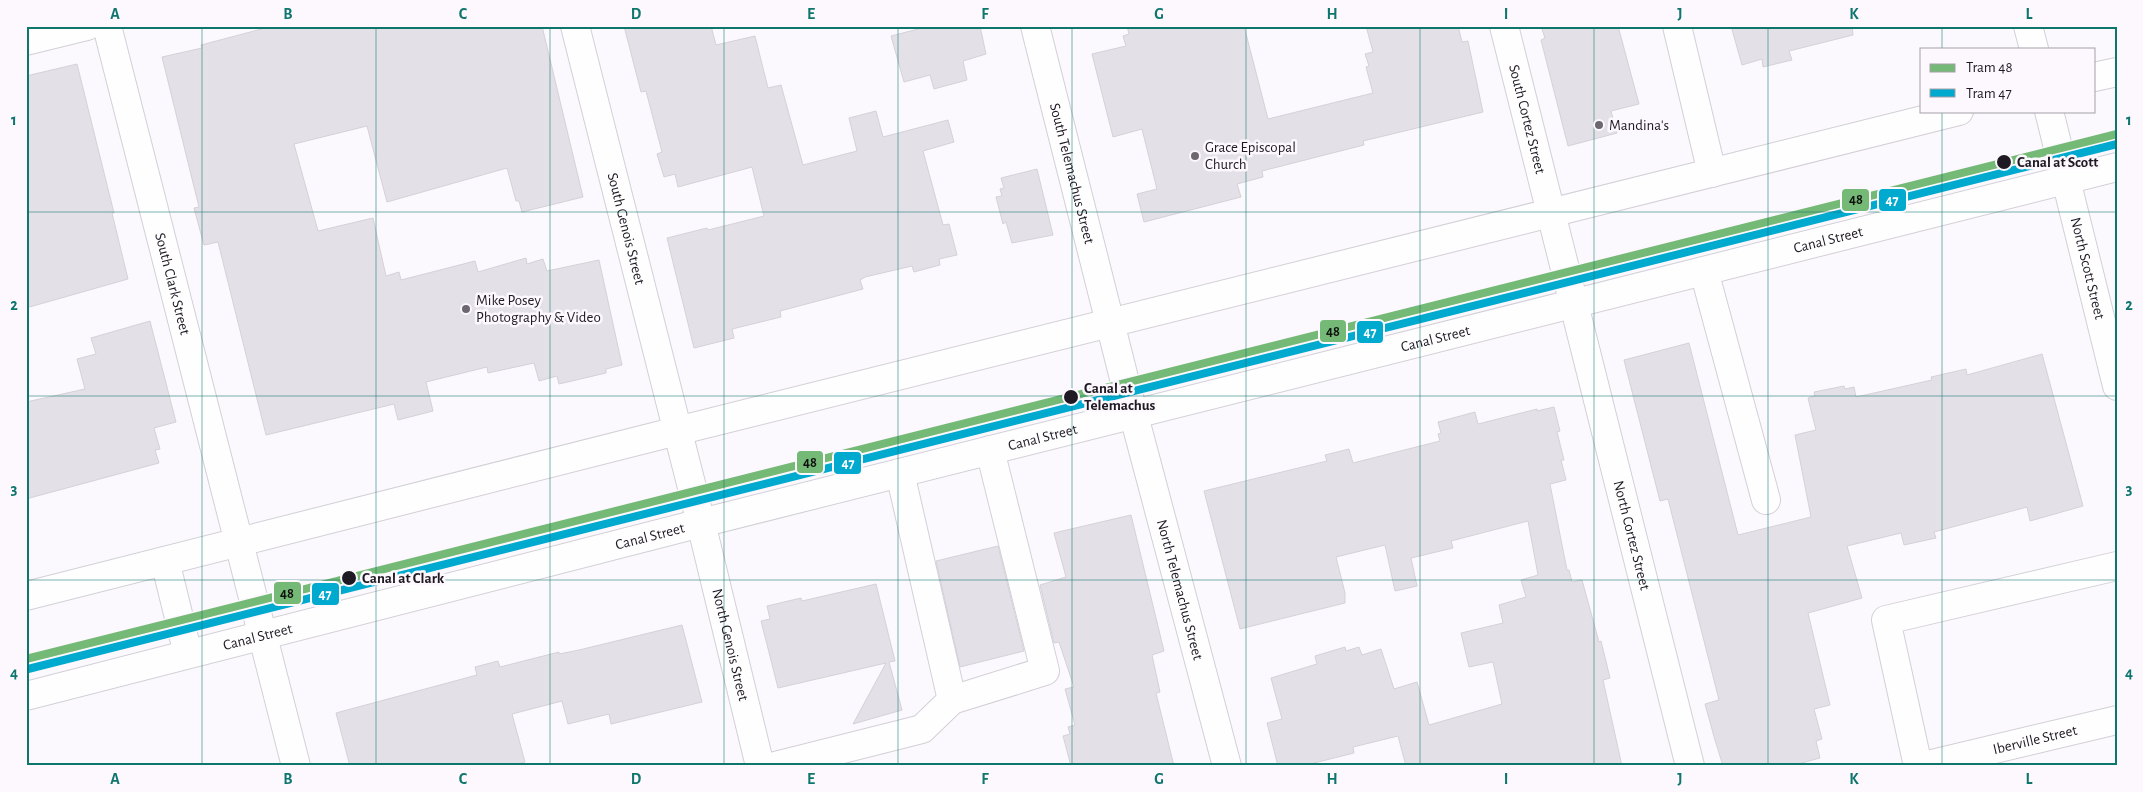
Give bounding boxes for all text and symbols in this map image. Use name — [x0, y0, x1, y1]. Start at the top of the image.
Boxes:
text: A — [110, 6, 120, 22]
text: B — [283, 6, 293, 22]
text: C — [459, 6, 468, 22]
text: D — [631, 6, 642, 22]
text: E — [807, 6, 815, 22]
text: F — [981, 6, 989, 22]
text: G — [1154, 6, 1164, 22]
text: H — [1326, 6, 1338, 22]
text: I — [1504, 6, 1508, 22]
text: J — [1677, 6, 1683, 22]
text: K — [1849, 6, 1859, 22]
text: L — [2026, 6, 2033, 22]
legend — [1920, 48, 2096, 112]
text: Tram 48 — [1966, 60, 2013, 75]
street label: South Cortez Street — [1506, 63, 1548, 175]
text: Tram 47 — [1966, 86, 2012, 101]
street label: South Telemachus Street — [1047, 102, 1097, 245]
text: 1 — [11, 112, 17, 128]
text: 1 — [2126, 112, 2132, 128]
place label: Mandina's — [1609, 118, 1669, 133]
marker: Mandina's — [1593, 119, 1605, 131]
place label: Grace Episcopal Church — [1205, 140, 1296, 172]
marker: Grace Episcopal Church — [1189, 150, 1201, 162]
marker: Canal at Scott — [1995, 153, 2013, 171]
place label: Canal at Scott — [2017, 155, 2098, 170]
street label: South Genois Street — [605, 171, 648, 286]
line badge: 48 — [1841, 188, 1870, 212]
line badge: 47 — [1878, 188, 1907, 212]
text: 48 — [1849, 193, 1863, 207]
text: 47 — [1885, 194, 1899, 208]
street label: North Scott Street — [2068, 216, 2108, 321]
street label: Canal Street — [1792, 224, 1864, 256]
street label: South Clark Street — [153, 231, 193, 337]
place label: Mike Posey Photography & Video — [476, 293, 601, 325]
text: 2 — [10, 297, 18, 313]
text: 2 — [2125, 297, 2133, 313]
marker: Mike Posey Photography & Video — [460, 303, 472, 315]
line badge: 48 — [1319, 319, 1347, 343]
line badge: 47 — [1356, 320, 1384, 344]
street label: Canal Street — [1399, 322, 1472, 354]
text: 48 — [1326, 325, 1340, 339]
text: 47 — [1363, 326, 1377, 340]
place label: Canal at Telemachus — [1084, 381, 1156, 413]
marker: Canal at Telemachus — [1062, 388, 1080, 406]
street label: Canal Street — [1006, 421, 1079, 453]
line badge: 48 — [796, 450, 824, 474]
line badge: 47 — [833, 451, 862, 475]
text: 48 — [803, 456, 817, 470]
text: 47 — [841, 457, 855, 471]
street label: North Cortez Street — [1611, 479, 1653, 592]
text: 3 — [11, 481, 18, 497]
text: 3 — [2126, 481, 2133, 497]
street label: North Telemachus Street — [1154, 518, 1206, 662]
street label: Canal Street — [614, 520, 686, 552]
marker: Canal at Clark — [340, 569, 358, 587]
place label: Canal at Clark — [362, 571, 445, 586]
line badge: 48 — [273, 581, 302, 605]
line badge: 47 — [311, 582, 340, 606]
text: 48 — [280, 587, 294, 601]
street label: North Genois Street — [710, 587, 751, 703]
text: 47 — [318, 588, 332, 602]
street label: Canal Street — [221, 621, 294, 653]
text: 4 — [10, 665, 18, 681]
text: 4 — [2125, 665, 2133, 681]
street label: Iberville Street — [1991, 722, 2079, 757]
text: A — [110, 771, 120, 787]
text: B — [283, 771, 293, 787]
text: C — [459, 771, 468, 787]
text: D — [631, 771, 642, 787]
text: E — [807, 771, 815, 787]
text: F — [981, 771, 989, 787]
text: G — [1154, 771, 1164, 787]
text: H — [1326, 771, 1338, 787]
text: I — [1504, 771, 1508, 787]
text: J — [1677, 771, 1683, 787]
text: K — [1849, 771, 1859, 787]
text: L — [2026, 771, 2033, 787]

